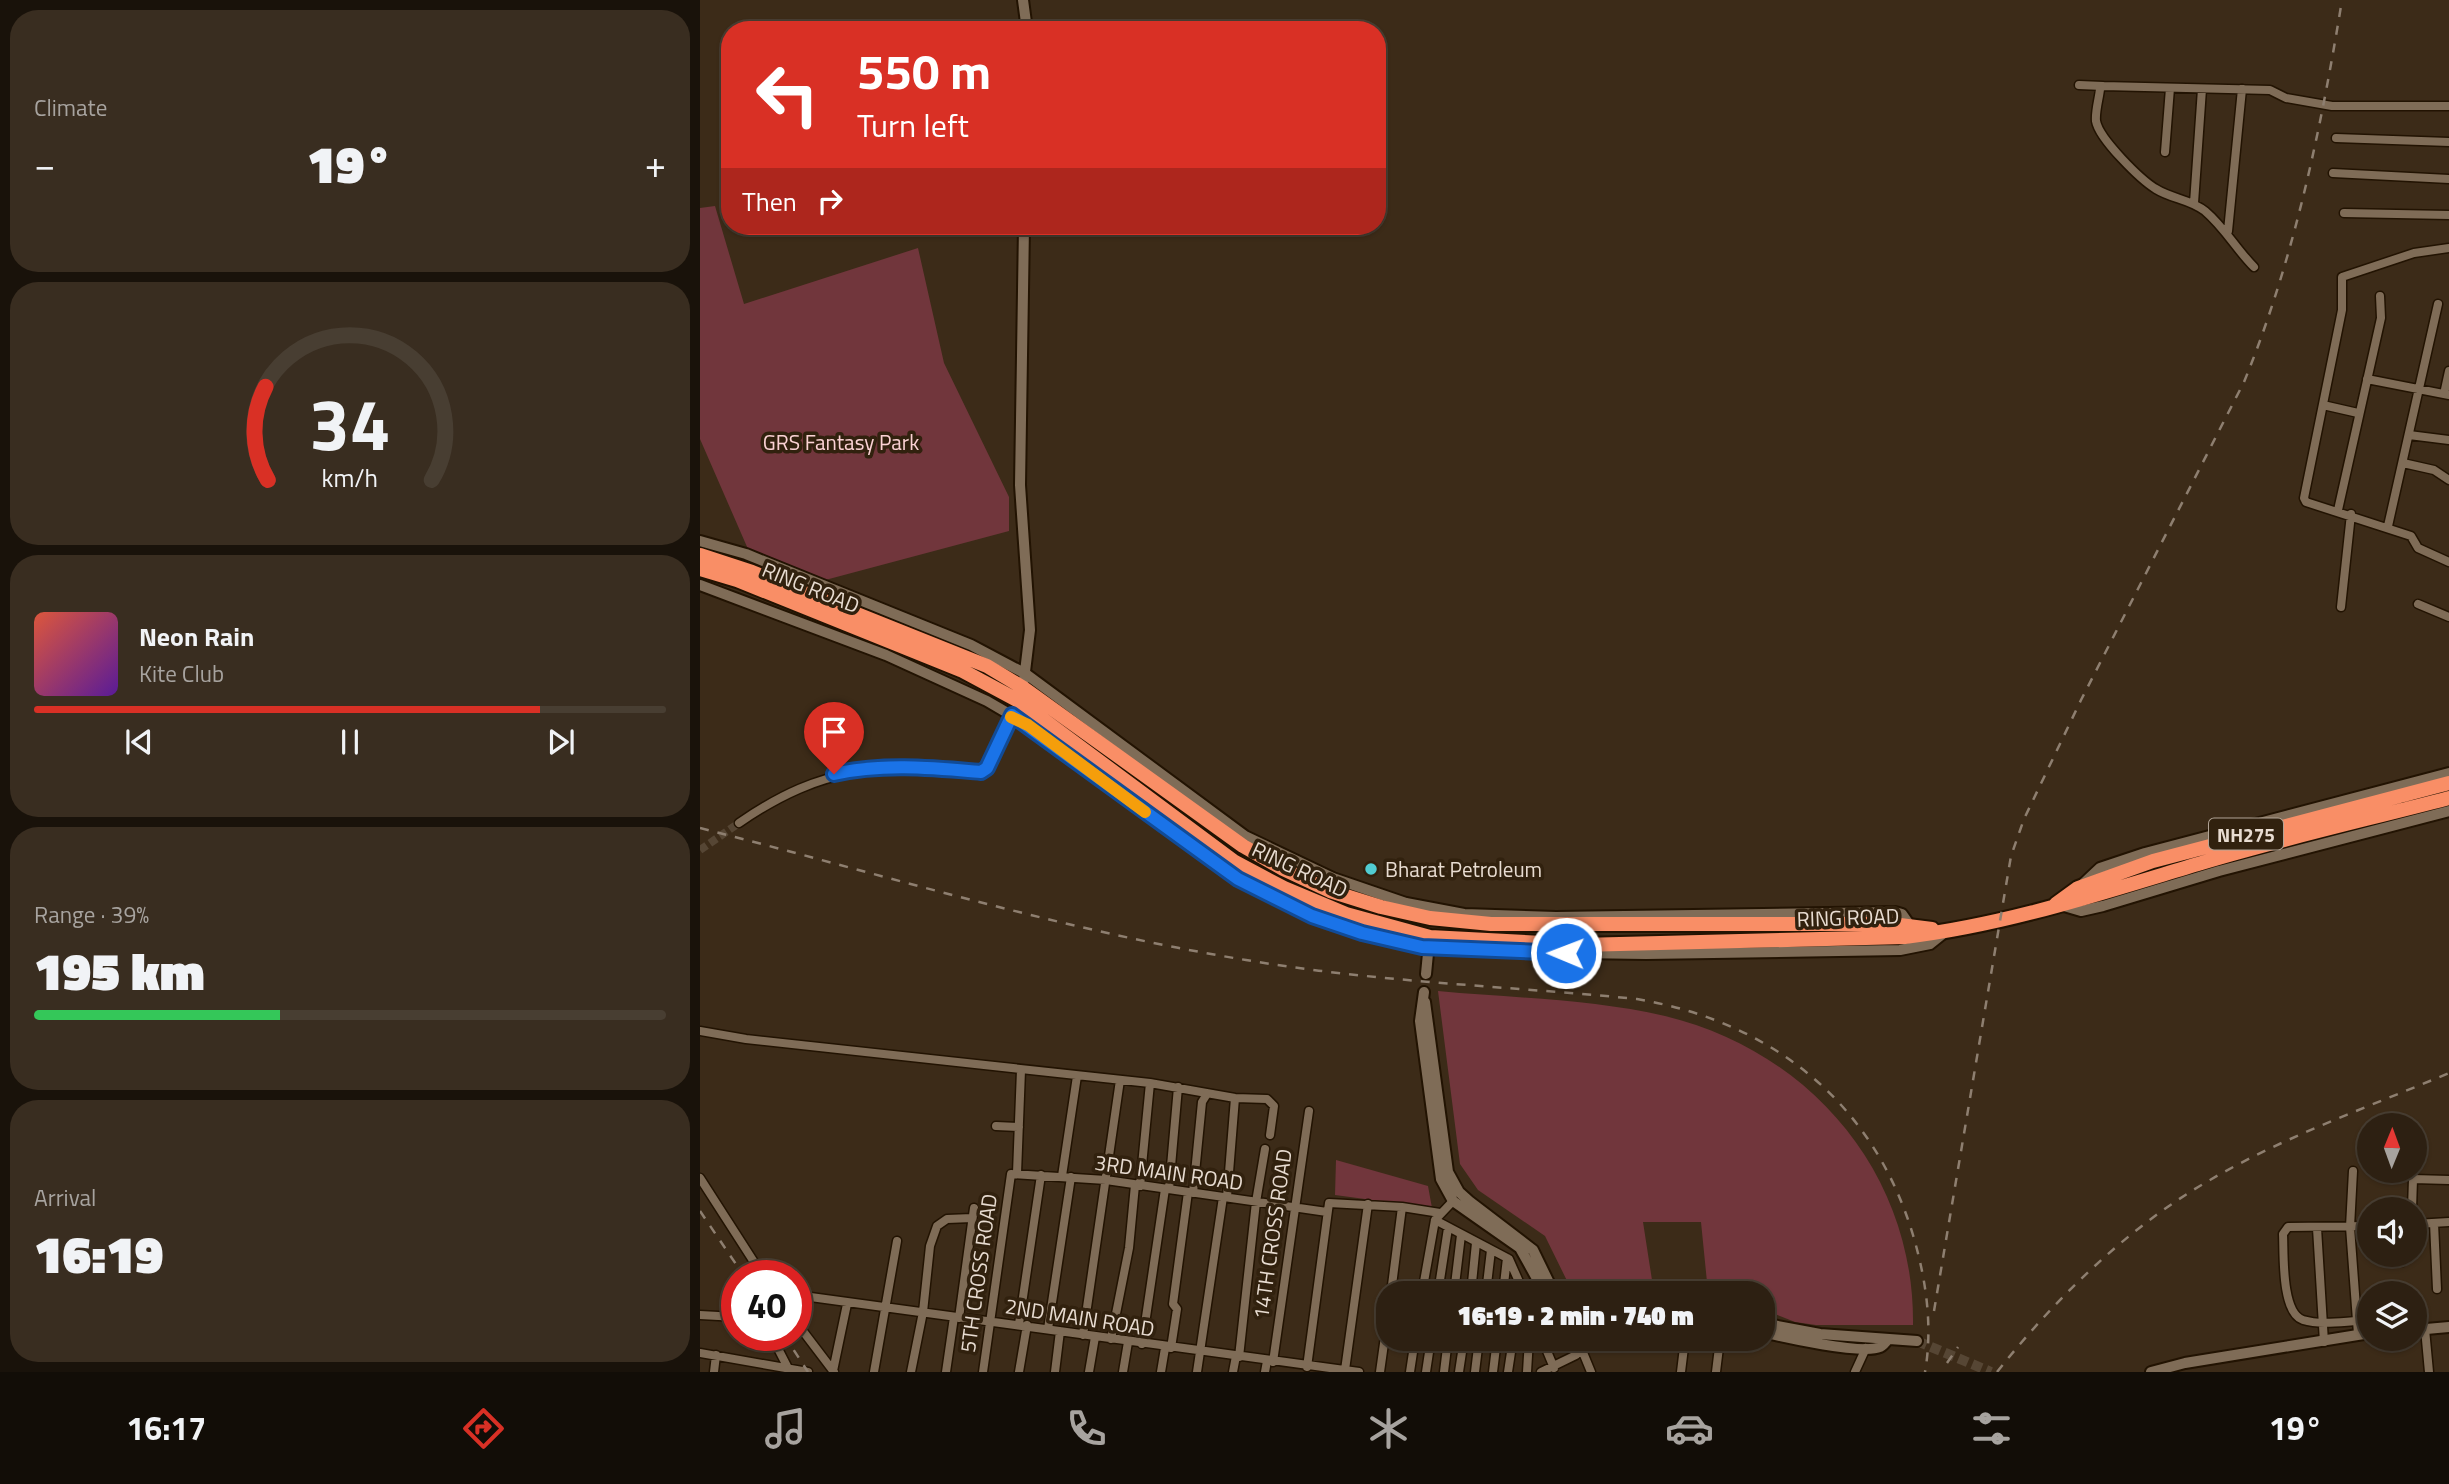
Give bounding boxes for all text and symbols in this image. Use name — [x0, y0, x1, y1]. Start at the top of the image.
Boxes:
text: 550 m — [857, 33, 991, 108]
icon: left — [742, 49, 833, 140]
text: Climate — [34, 90, 107, 125]
text: Turn left — [857, 101, 969, 149]
text: 19° — [307, 124, 393, 203]
text: − — [34, 135, 55, 193]
text: + — [645, 135, 666, 193]
text: Then — [742, 182, 797, 221]
icon: right — [811, 182, 849, 220]
text: 34 — [309, 368, 391, 478]
park label: GRS Fantasy Park — [763, 426, 919, 458]
text: km/h — [322, 458, 378, 496]
street label: RING ROAD — [758, 553, 864, 621]
text: Neon Rain — [139, 617, 254, 656]
text: Kite Club — [139, 656, 224, 691]
pin — [804, 702, 864, 774]
icon: arrive — [815, 713, 853, 751]
icon: previous — [120, 723, 158, 761]
icon: pause — [331, 723, 369, 761]
icon: next — [542, 723, 580, 761]
road number: NH275 — [2209, 818, 2283, 849]
street label: RING ROAD — [1247, 833, 1353, 905]
place label: Bharat Petroleum — [1385, 853, 1542, 885]
marker: Bharat Petroleum — [1363, 861, 1379, 877]
text: Range · 39% — [34, 897, 149, 932]
street label: RING ROAD — [1796, 899, 1900, 935]
position arrow — [1529, 916, 1603, 990]
text: 195 km — [34, 931, 205, 1010]
north arrow — [2357, 1113, 2427, 1183]
map controls — [2357, 1113, 2427, 1351]
street label: 3RD MAIN ROAD — [1093, 1146, 1245, 1198]
street label: 14TH CROSS ROAD — [1244, 1147, 1300, 1321]
text: Arrival — [34, 1180, 96, 1215]
street label: 5TH CROSS ROAD — [951, 1192, 1005, 1354]
button: sound — [2357, 1197, 2427, 1267]
text: 16:19 — [34, 1214, 163, 1293]
speed limit sign: 40 — [721, 1260, 812, 1351]
button: layers — [2357, 1281, 2427, 1351]
street label: 2ND MAIN ROAD — [1003, 1289, 1157, 1345]
text: 16:19 · 2 min · 740 m — [1457, 1296, 1694, 1335]
text: 16:17 — [126, 1404, 206, 1452]
icon: directions — [459, 1404, 508, 1453]
icon: music — [761, 1404, 810, 1453]
icon: phone — [1062, 1404, 1111, 1453]
icon: climate — [1364, 1404, 1413, 1453]
icon: car — [1665, 1404, 1714, 1453]
icon: filters — [1967, 1404, 2016, 1453]
text: 19° — [2269, 1404, 2323, 1452]

